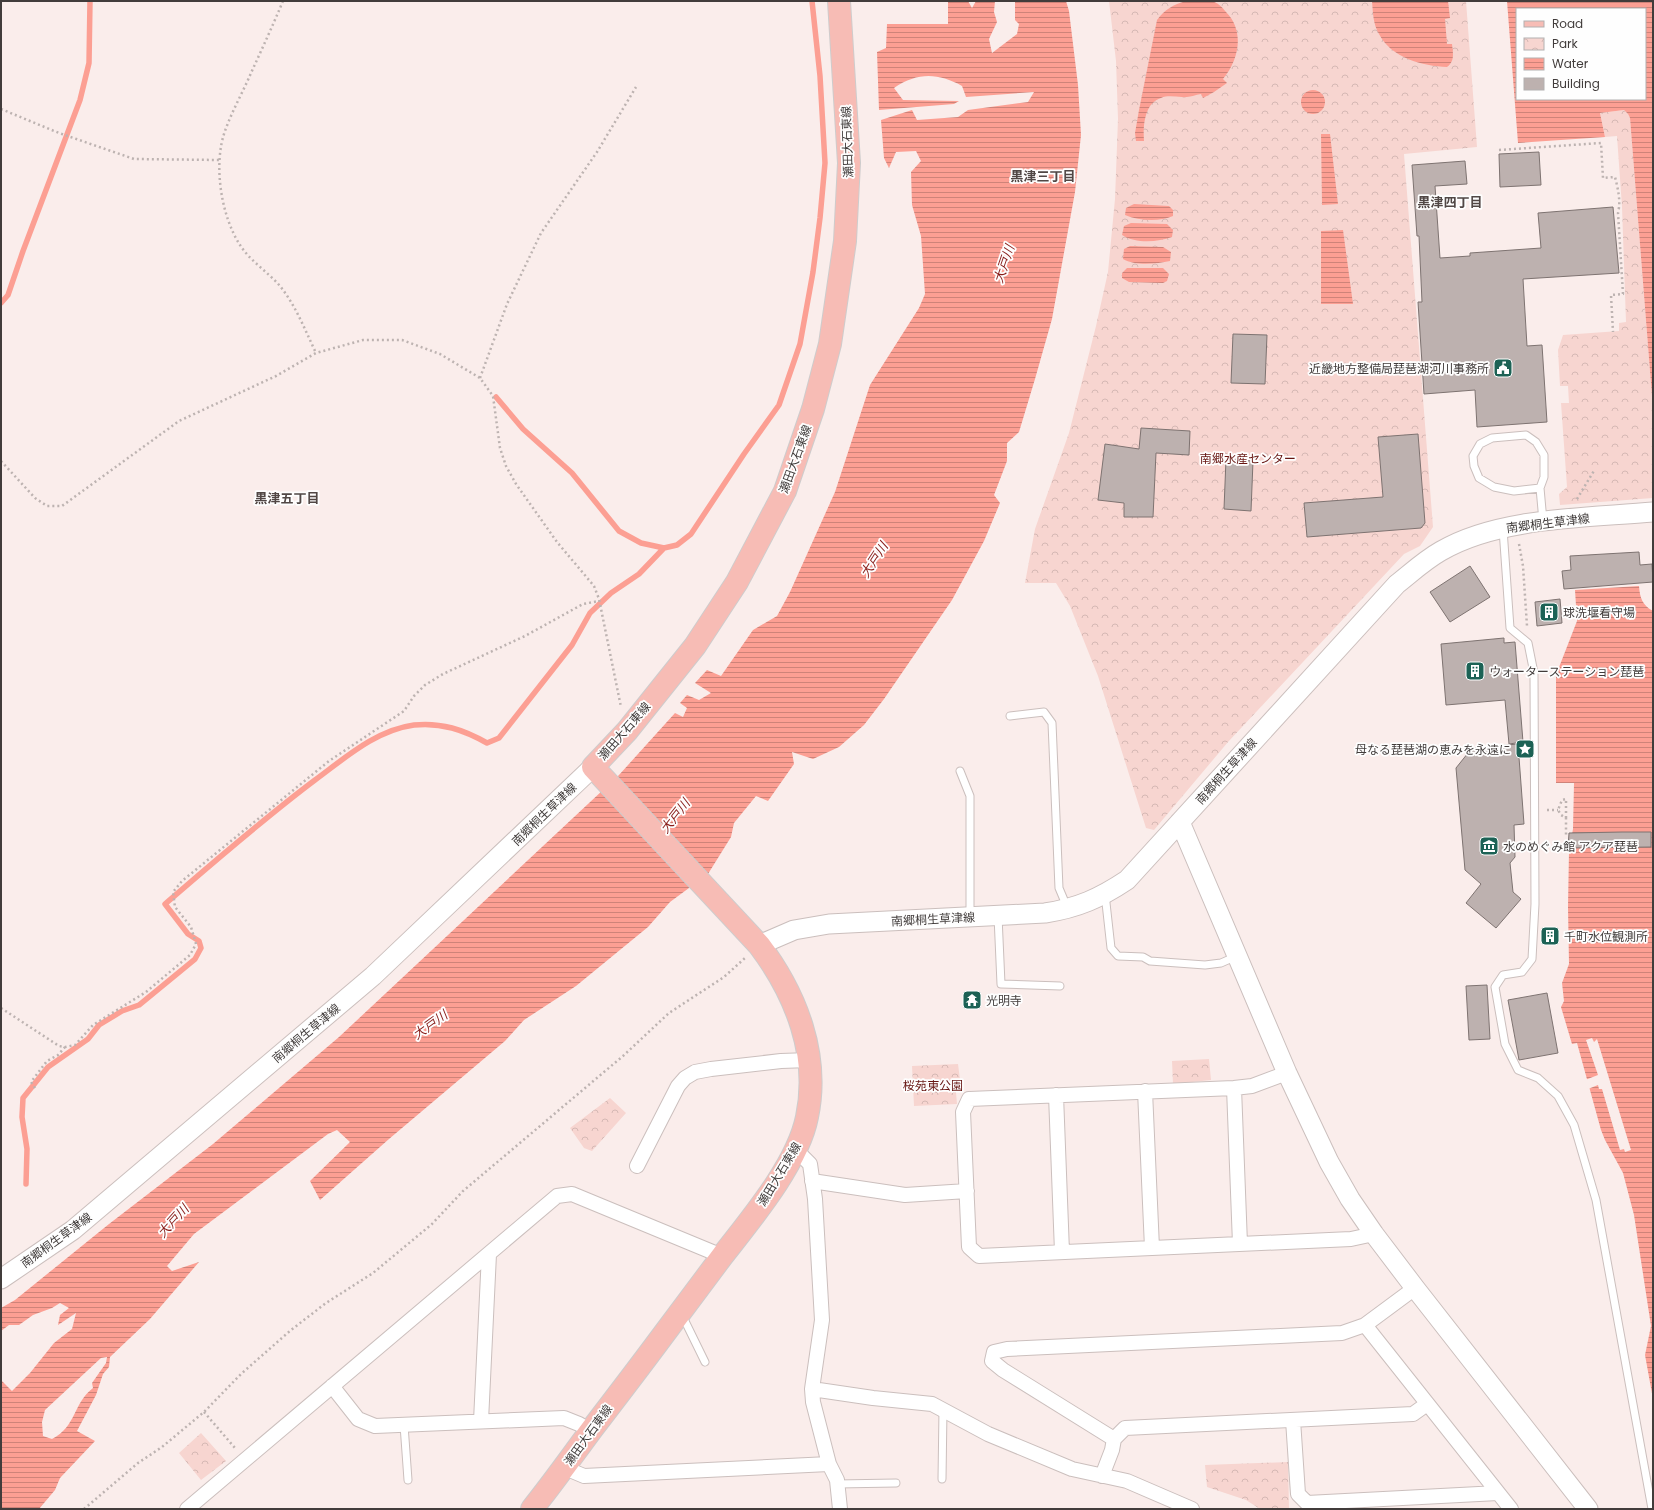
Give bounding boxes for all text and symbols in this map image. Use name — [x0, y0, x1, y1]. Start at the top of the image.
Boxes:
legend — [1516, 8, 1646, 100]
text: Road — [1552, 15, 1583, 32]
text: Park — [1552, 35, 1579, 52]
text: Water — [1552, 55, 1589, 72]
text: Building — [1552, 75, 1600, 92]
street label: 瀬田大石東線 — [837, 106, 857, 178]
district label: 黒津三丁目 — [1010, 167, 1076, 186]
district label: 黒津四丁目 — [1417, 193, 1483, 212]
water label: 大戸川 — [989, 241, 1020, 286]
public building icon: 近畿地方整備局琵琶湖河川事務所 — [1492, 357, 1514, 379]
place label: 近畿地方整備局琵琶湖河川事務所 — [1309, 360, 1489, 377]
street label: 瀬田大石東線 — [775, 422, 815, 496]
park label: 南郷水産センター — [1200, 450, 1296, 467]
district label: 黒津五丁目 — [254, 489, 320, 508]
street label: 南郷桐生草津線 — [1505, 509, 1591, 537]
water label: 大戸川 — [855, 537, 894, 582]
building icon: 球洗堰看守場 — [1538, 601, 1560, 623]
place label: 球洗堰看守場 — [1563, 604, 1635, 621]
building icon: ウォーターステーション琵琶 — [1464, 660, 1486, 682]
place label: ウォーターステーション琵琶 — [1489, 663, 1644, 680]
street label: 瀬田大石東線 — [594, 698, 654, 764]
street label: 南郷桐生草津線 — [1192, 734, 1260, 808]
place icon: 母なる琵琶湖の恵みを永遠に — [1514, 738, 1536, 760]
place label: 母なる琵琶湖の恵みを永遠に — [1355, 741, 1511, 758]
street label: 南郷桐生草津線 — [508, 779, 580, 849]
water label: 大戸川 — [656, 793, 696, 837]
museum icon: 水のめぐみ館 アクア琵琶 — [1478, 835, 1500, 857]
place label: 水のめぐみ館 アクア琵琶 — [1503, 838, 1638, 855]
street label: 南郷桐生草津線 — [891, 908, 975, 930]
building icon: 千町水位観測所 — [1539, 925, 1561, 947]
place label: 千町水位観測所 — [1564, 928, 1648, 945]
temple icon: 光明寺 — [961, 989, 983, 1011]
place label: 光明寺 — [986, 992, 1022, 1009]
street label: 南郷桐生草津線 — [268, 999, 344, 1067]
water label: 大戸川 — [409, 1005, 453, 1044]
park label: 桜苑東公園 — [903, 1077, 963, 1094]
street label: 瀬田大石東線 — [753, 1139, 805, 1209]
water label: 大戸川 — [153, 1199, 194, 1242]
street label: 南郷桐生草津線 — [17, 1208, 95, 1272]
street label: 瀬田大石東線 — [560, 1401, 616, 1469]

